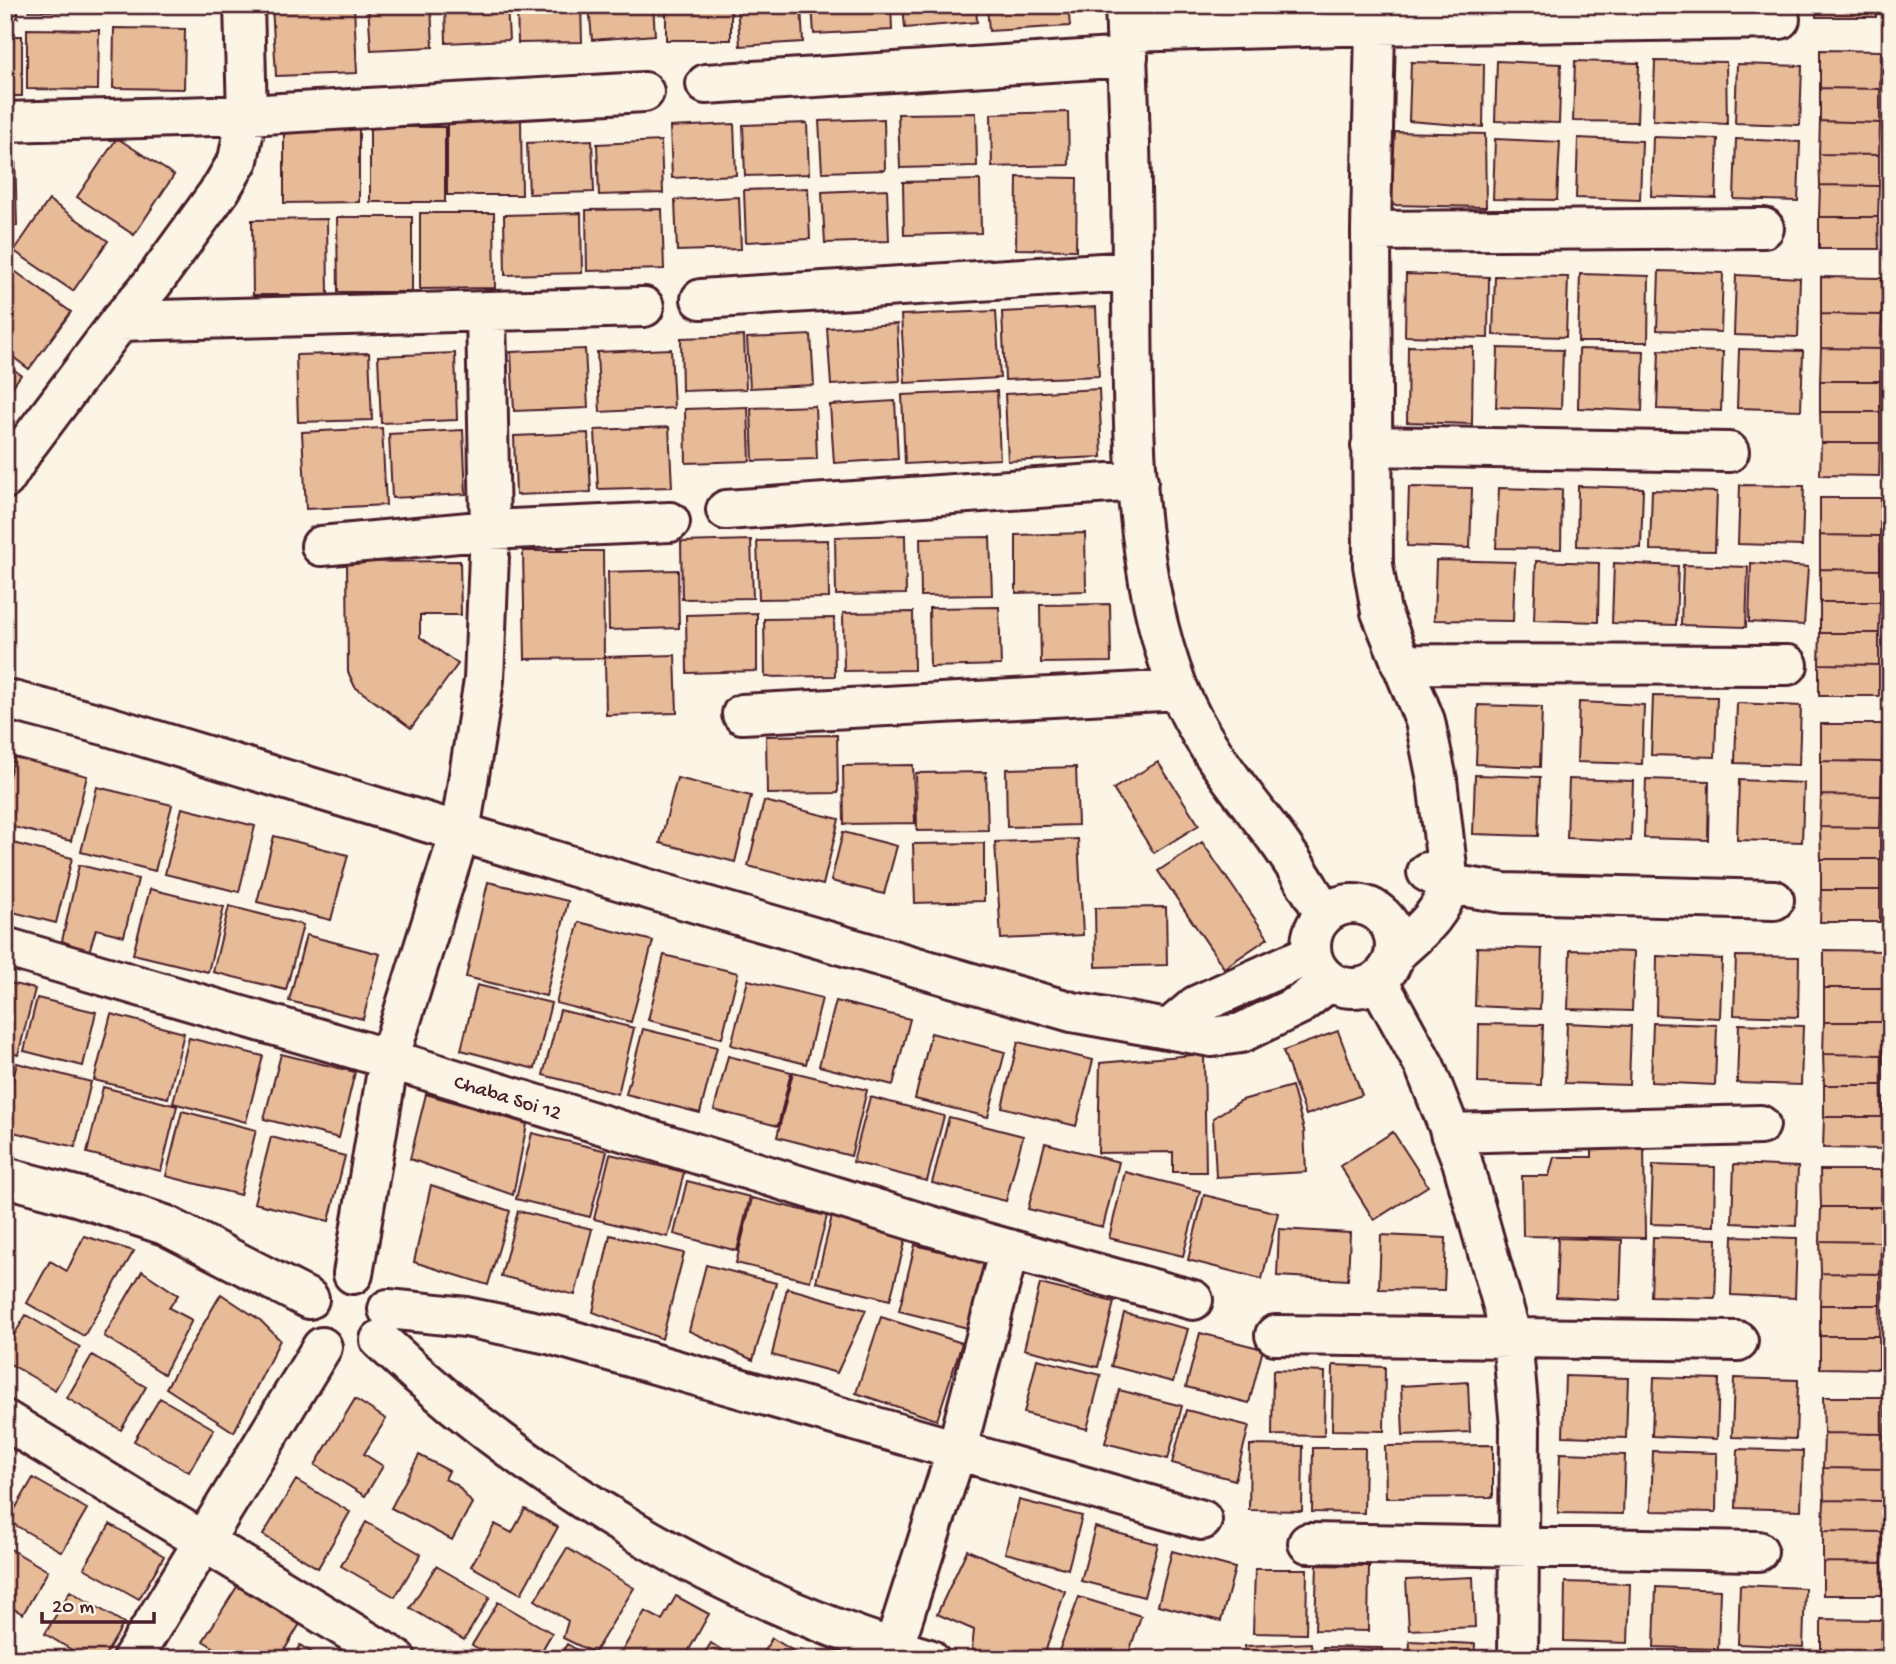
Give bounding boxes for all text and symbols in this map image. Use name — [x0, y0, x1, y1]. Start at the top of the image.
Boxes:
street label: Chaba Soi 12 — [450, 1071, 564, 1128]
scale bar — [42, 1580, 154, 1624]
text: 20 m — [52, 1596, 94, 1621]

